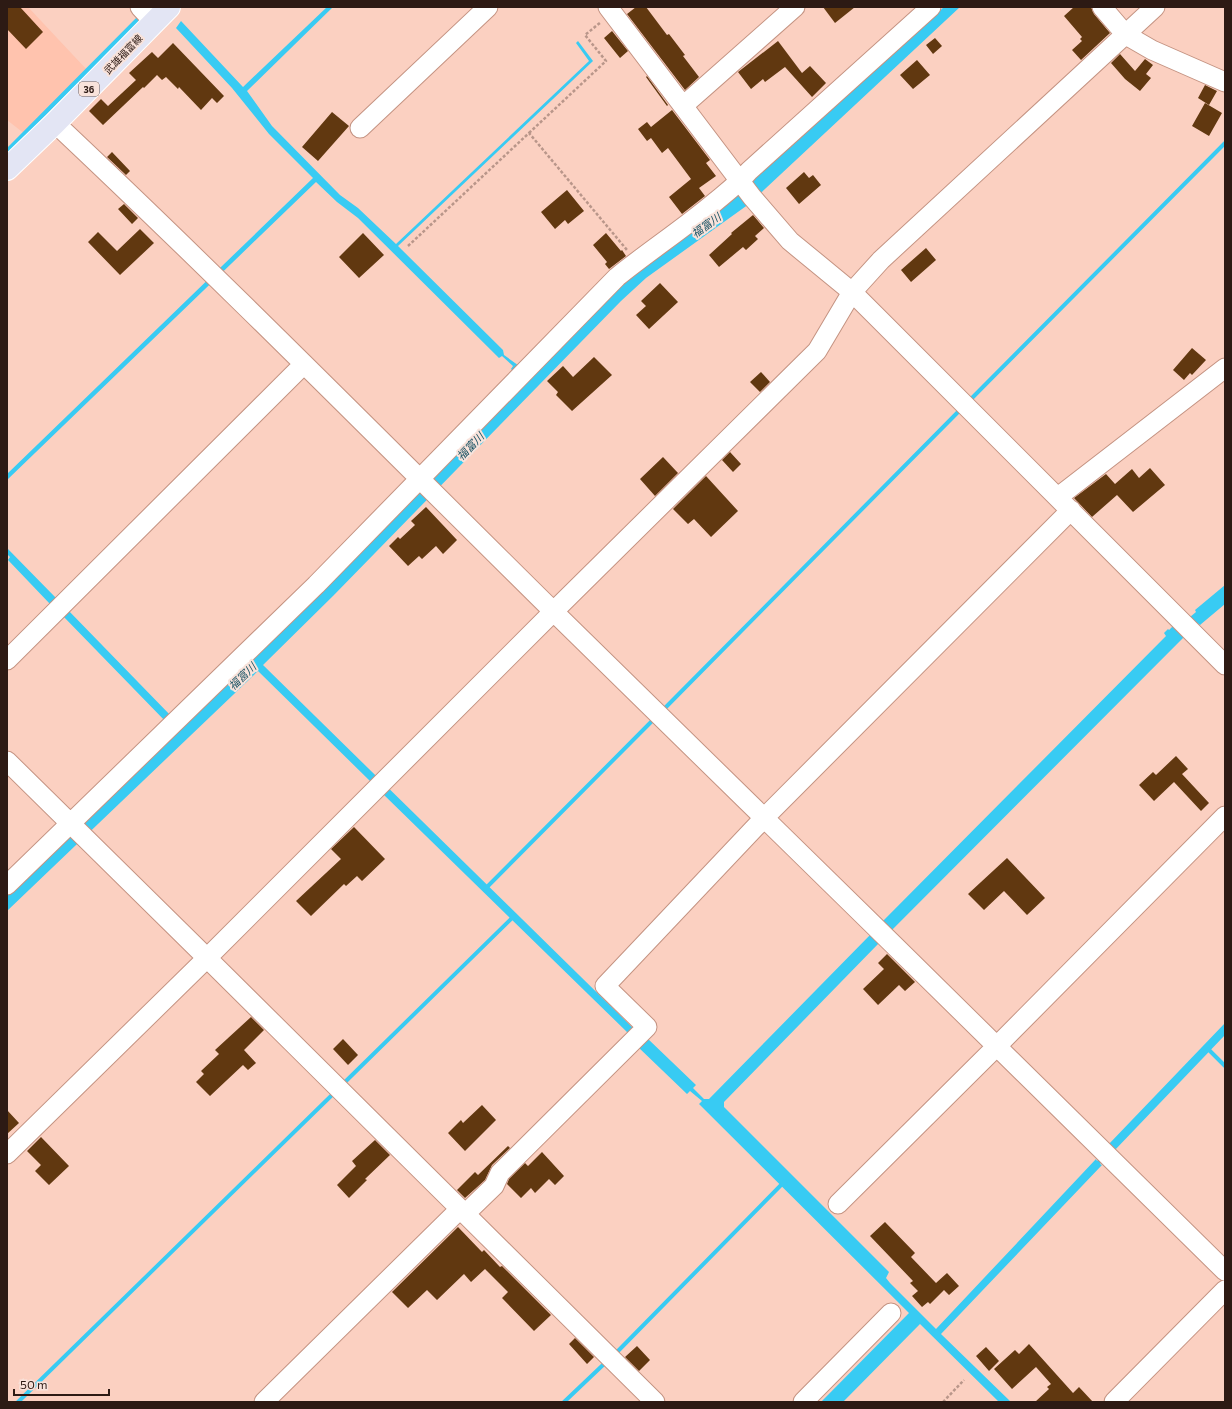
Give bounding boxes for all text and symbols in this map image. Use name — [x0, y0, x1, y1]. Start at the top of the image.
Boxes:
street label: 武雄福富線 — [101, 32, 145, 76]
road number: 36 — [79, 82, 99, 96]
water label: 福富川 — [689, 209, 724, 240]
water label: 福富川 — [454, 429, 487, 462]
water label: 福富川 — [226, 659, 259, 692]
scale bar — [14, 1371, 109, 1397]
text: 50 m — [20, 1377, 48, 1391]

